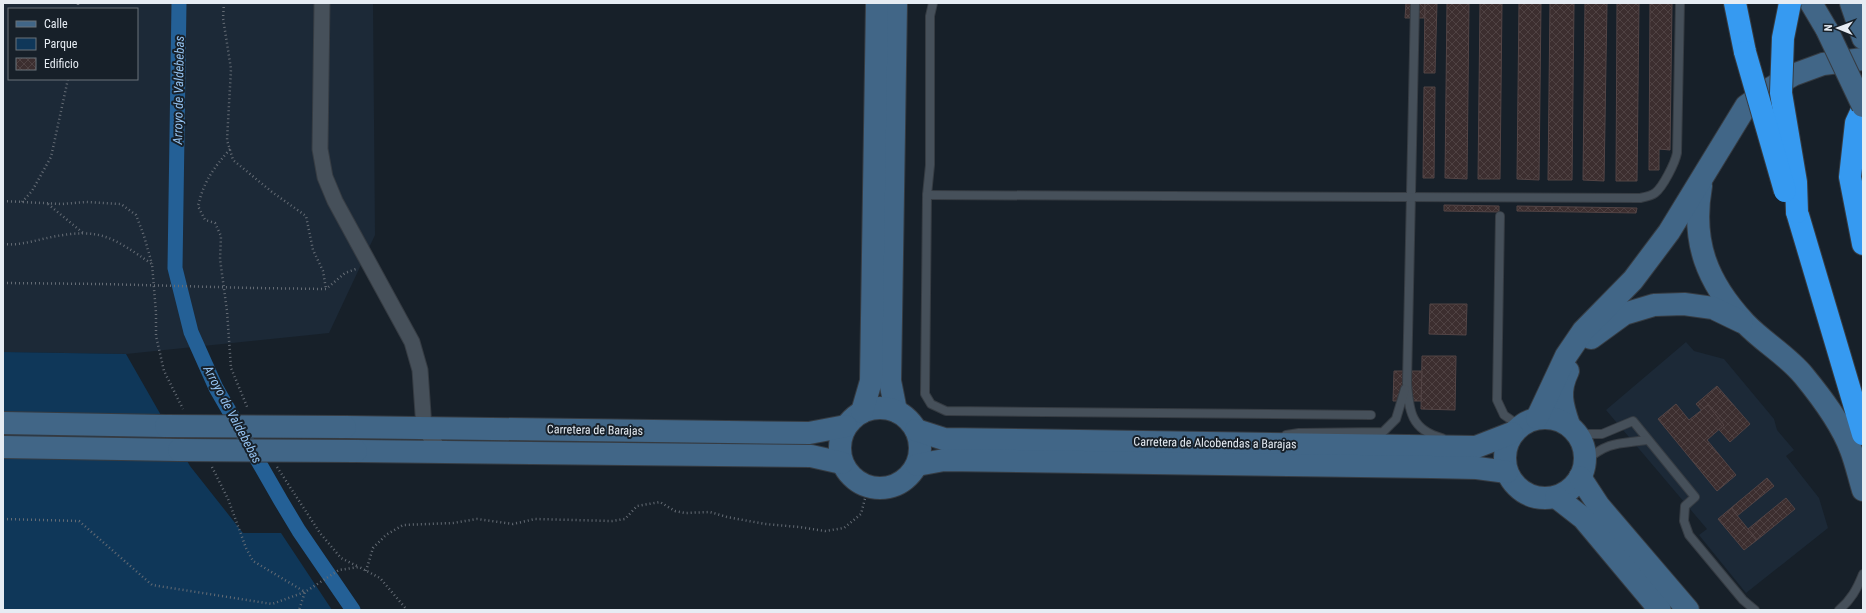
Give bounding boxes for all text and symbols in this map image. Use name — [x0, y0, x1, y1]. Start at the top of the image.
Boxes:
legend — [8, 8, 138, 80]
north arrow — [1818, 8, 1858, 48]
text: Calle — [44, 17, 68, 31]
text: N — [1822, 24, 1835, 31]
water label: Arroyo de Valdebebas — [170, 35, 187, 145]
text: Parque — [44, 37, 78, 51]
text: Edificio — [44, 57, 79, 71]
water label: Arroyo de Valdebebas — [200, 362, 265, 466]
street label: Carretera de Barajas — [547, 422, 643, 438]
street label: Carretera de Alcobendas a Barajas — [1133, 435, 1297, 451]

